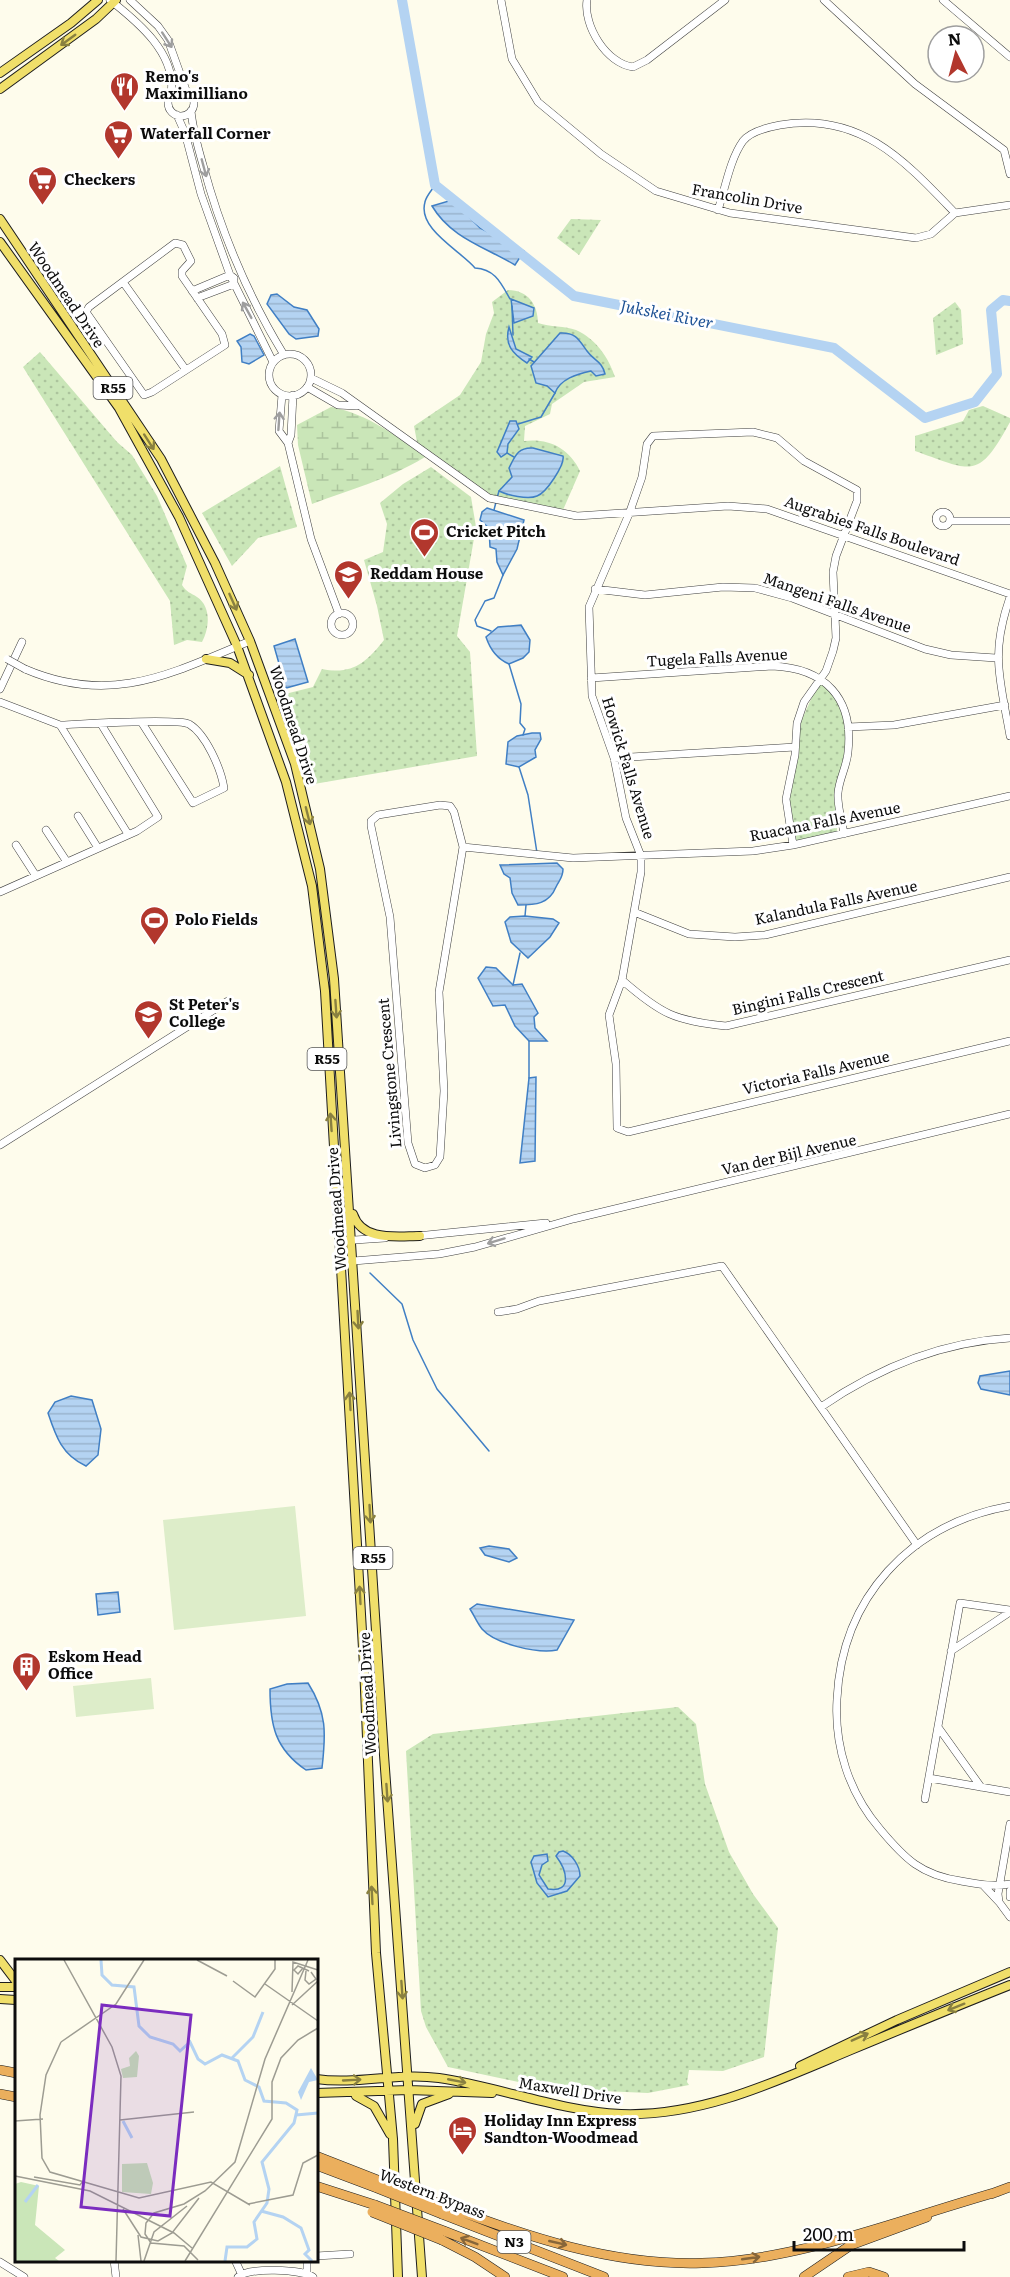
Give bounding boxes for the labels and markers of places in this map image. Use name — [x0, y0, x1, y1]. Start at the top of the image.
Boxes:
place label: Remo's Maximilliano — [145, 64, 248, 104]
restaurant icon: Remo's Maximilliano — [108, 70, 140, 112]
supermarket icon: Waterfall Corner — [103, 118, 135, 160]
place label: Waterfall Corner — [140, 121, 271, 144]
supermarket icon: Checkers — [27, 164, 59, 206]
place label: Checkers — [64, 167, 136, 190]
sports icon: Cricket Pitch — [409, 516, 441, 558]
place label: Cricket Pitch — [446, 519, 546, 542]
school or university icon: Reddam House — [333, 558, 365, 600]
place label: Reddam House — [370, 561, 484, 584]
sports icon: Polo Fields — [138, 904, 170, 946]
place label: Polo Fields — [175, 907, 258, 930]
place label: St Peter's College — [169, 992, 240, 1032]
school or university icon: St Peter's College — [132, 998, 164, 1040]
place label: Eskom Head Office — [48, 1644, 142, 1684]
building icon: Eskom Head Office — [11, 1650, 43, 1692]
place label: Holiday Inn Express Sandton-Woodmead — [484, 2108, 638, 2148]
hotel icon: Holiday Inn Express Sandton-Woodmead — [447, 2114, 479, 2156]

